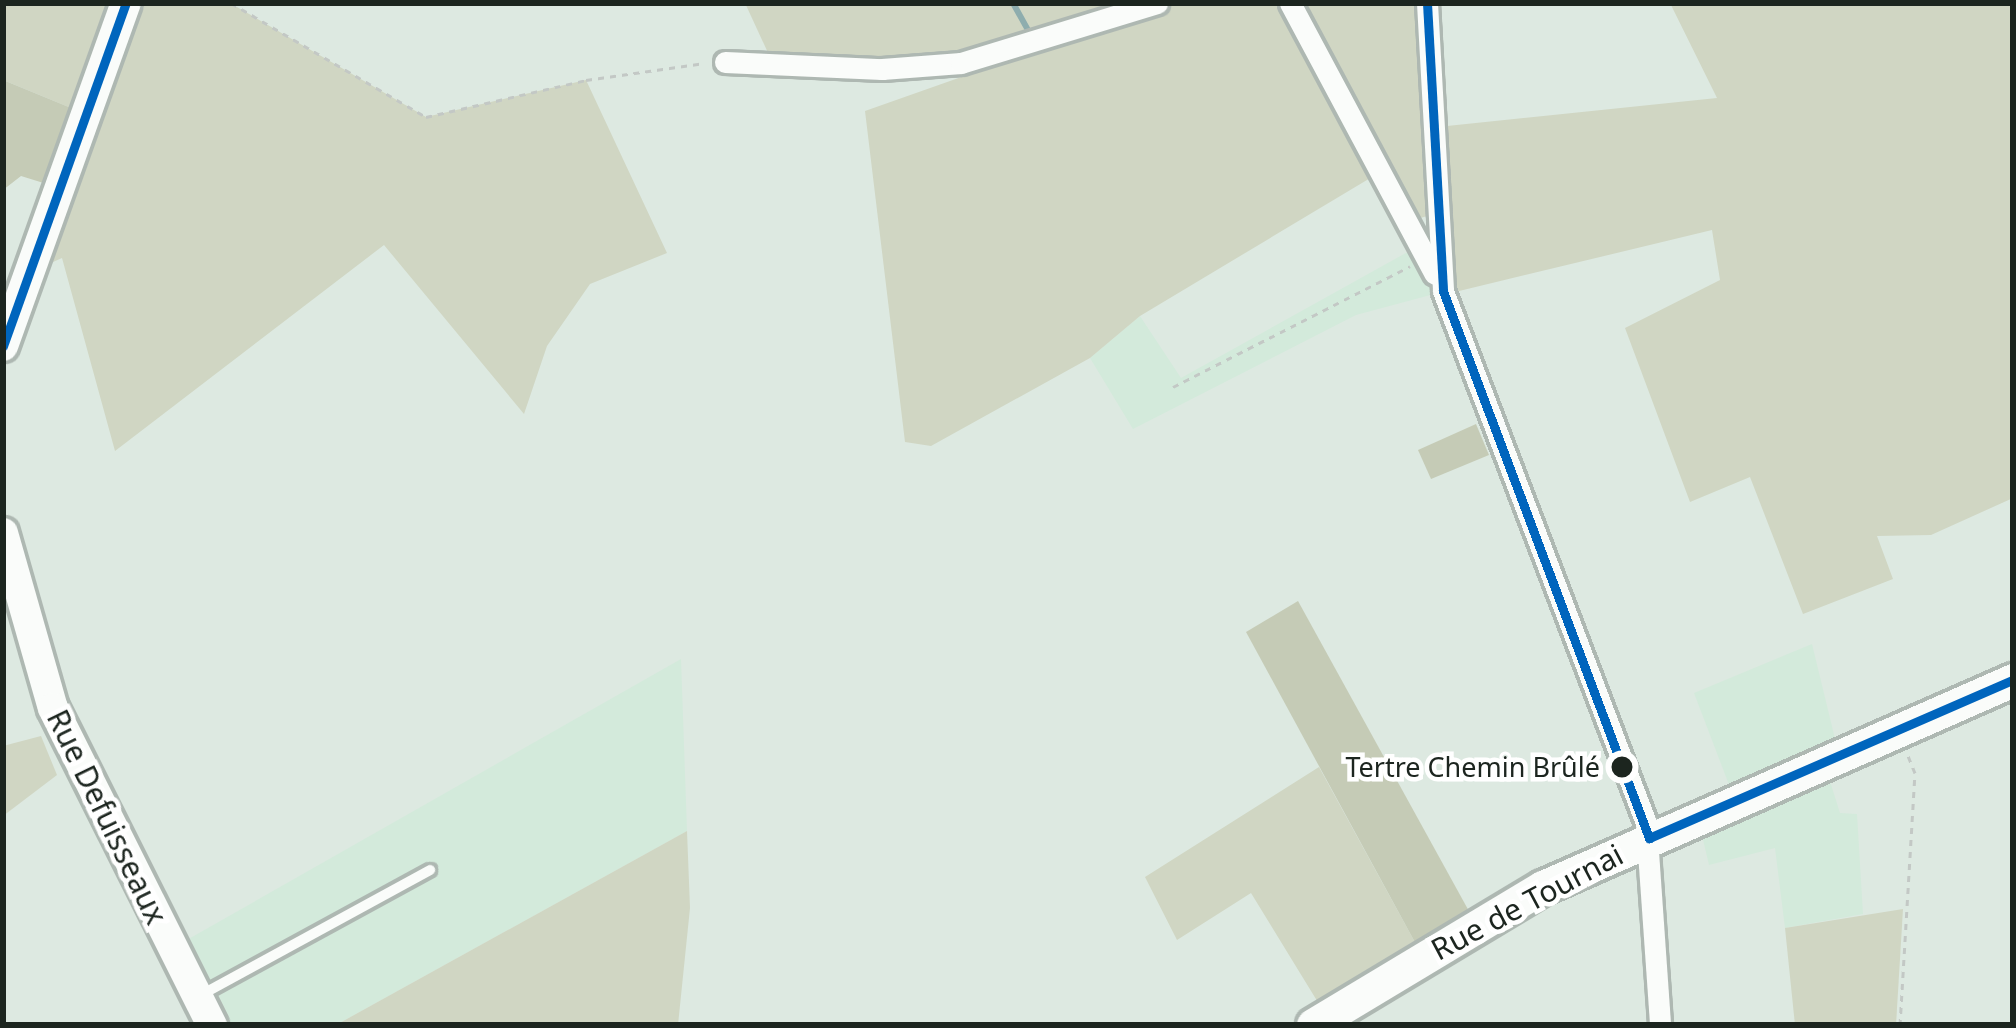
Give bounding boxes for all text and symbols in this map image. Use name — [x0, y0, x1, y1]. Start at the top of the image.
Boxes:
street label: Rue Defuisseaux — [39, 704, 175, 930]
place label: Tertre Chemin Brûlé — [1345, 751, 1600, 783]
marker: Tertre Chemin Brûlé — [1611, 756, 1633, 778]
street label: Rue de Tournai — [1425, 836, 1629, 968]

